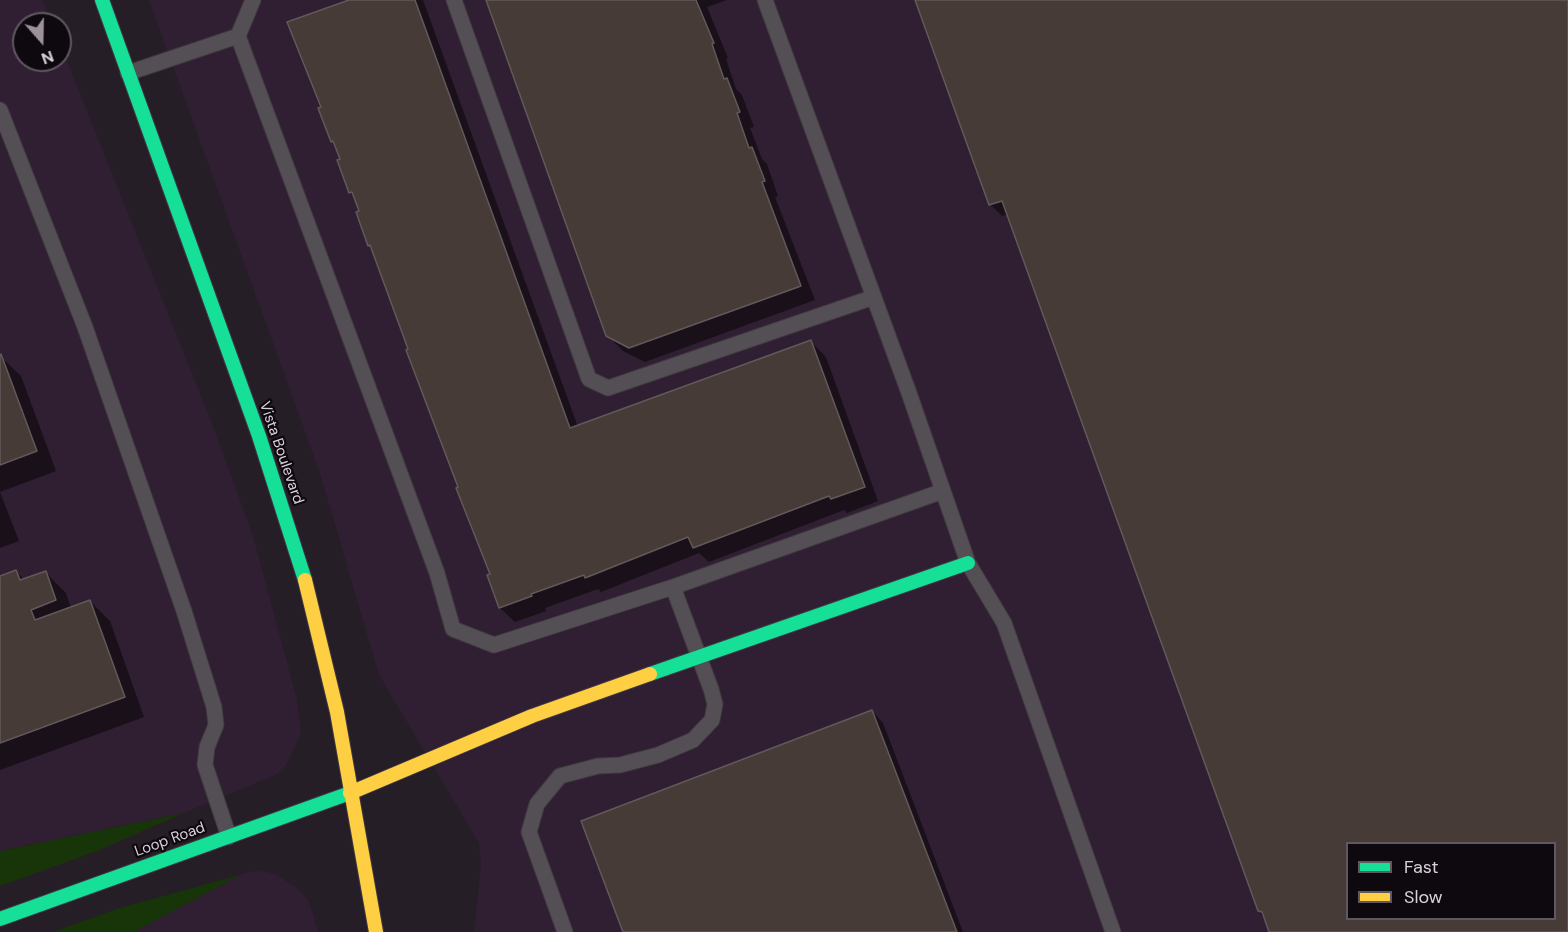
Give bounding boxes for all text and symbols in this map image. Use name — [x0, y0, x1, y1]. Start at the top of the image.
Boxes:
north arrow — [12, 12, 72, 72]
text: N — [39, 46, 57, 69]
street label: Vista Boulevard — [255, 399, 307, 507]
street label: Loop Road — [132, 819, 208, 861]
legend — [1346, 842, 1556, 920]
text: Fast — [1404, 855, 1439, 879]
text: Slow — [1404, 885, 1443, 909]

